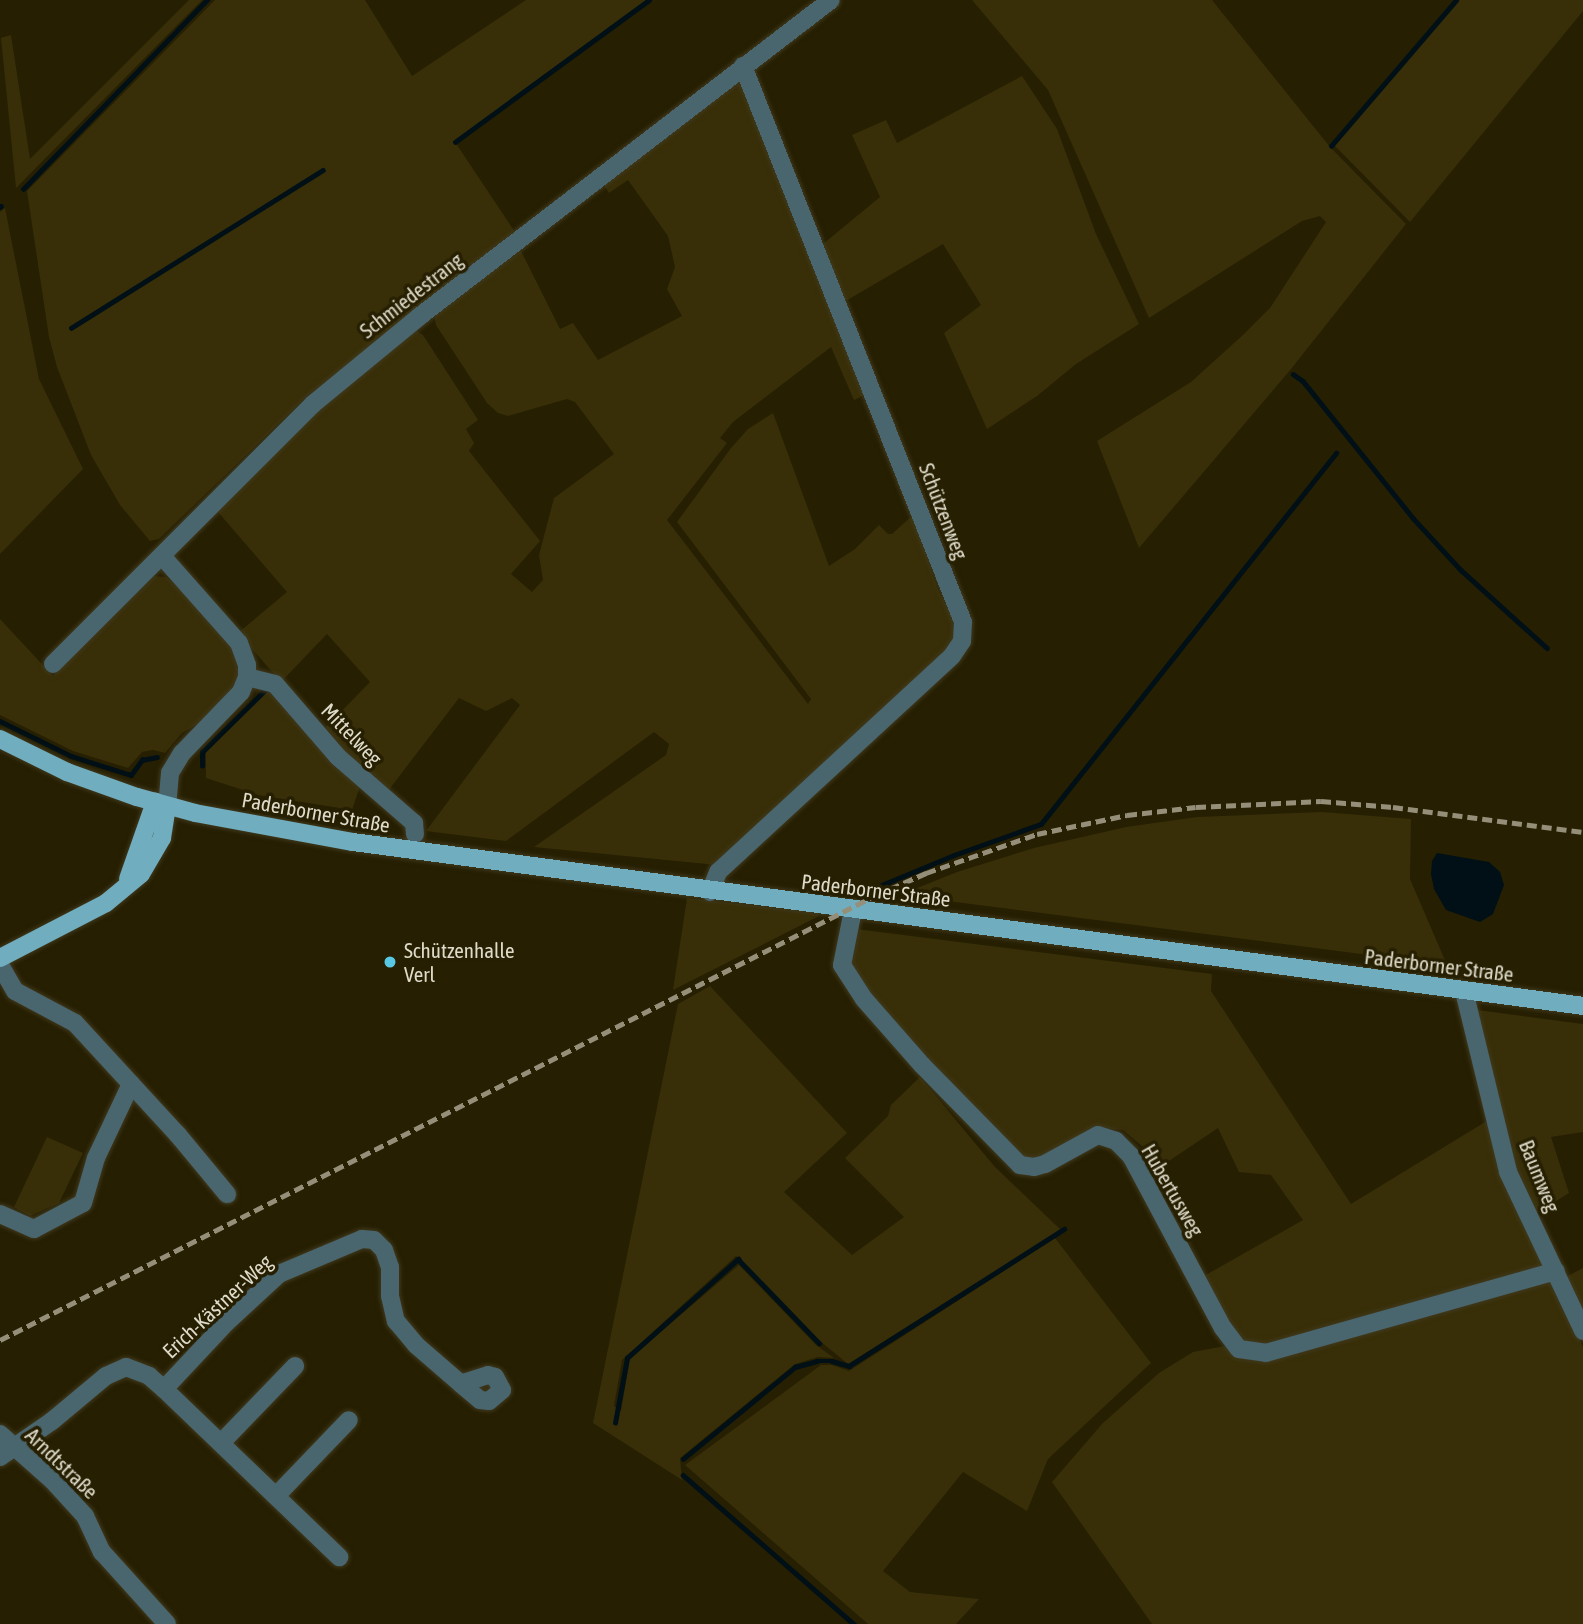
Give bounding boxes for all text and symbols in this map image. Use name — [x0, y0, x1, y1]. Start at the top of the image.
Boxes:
street label: Schmiedestrang — [354, 247, 468, 343]
street label: Schützenweg — [914, 459, 974, 563]
street label: Mittelweg — [316, 698, 388, 770]
street label: Paderborner Straße — [240, 787, 392, 837]
street label: Paderborner Straße — [800, 868, 952, 912]
place label: Schützenhalle Verl — [404, 937, 514, 987]
street label: Paderborner Straße — [1363, 943, 1515, 987]
marker: Schützenhalle Verl — [382, 954, 398, 970]
street label: Baumweg — [1514, 1136, 1566, 1216]
street label: Hubertusweg — [1137, 1139, 1209, 1241]
street label: Erich-Kästner-Weg — [157, 1249, 277, 1363]
street label: Arndtstraße — [20, 1422, 104, 1504]

